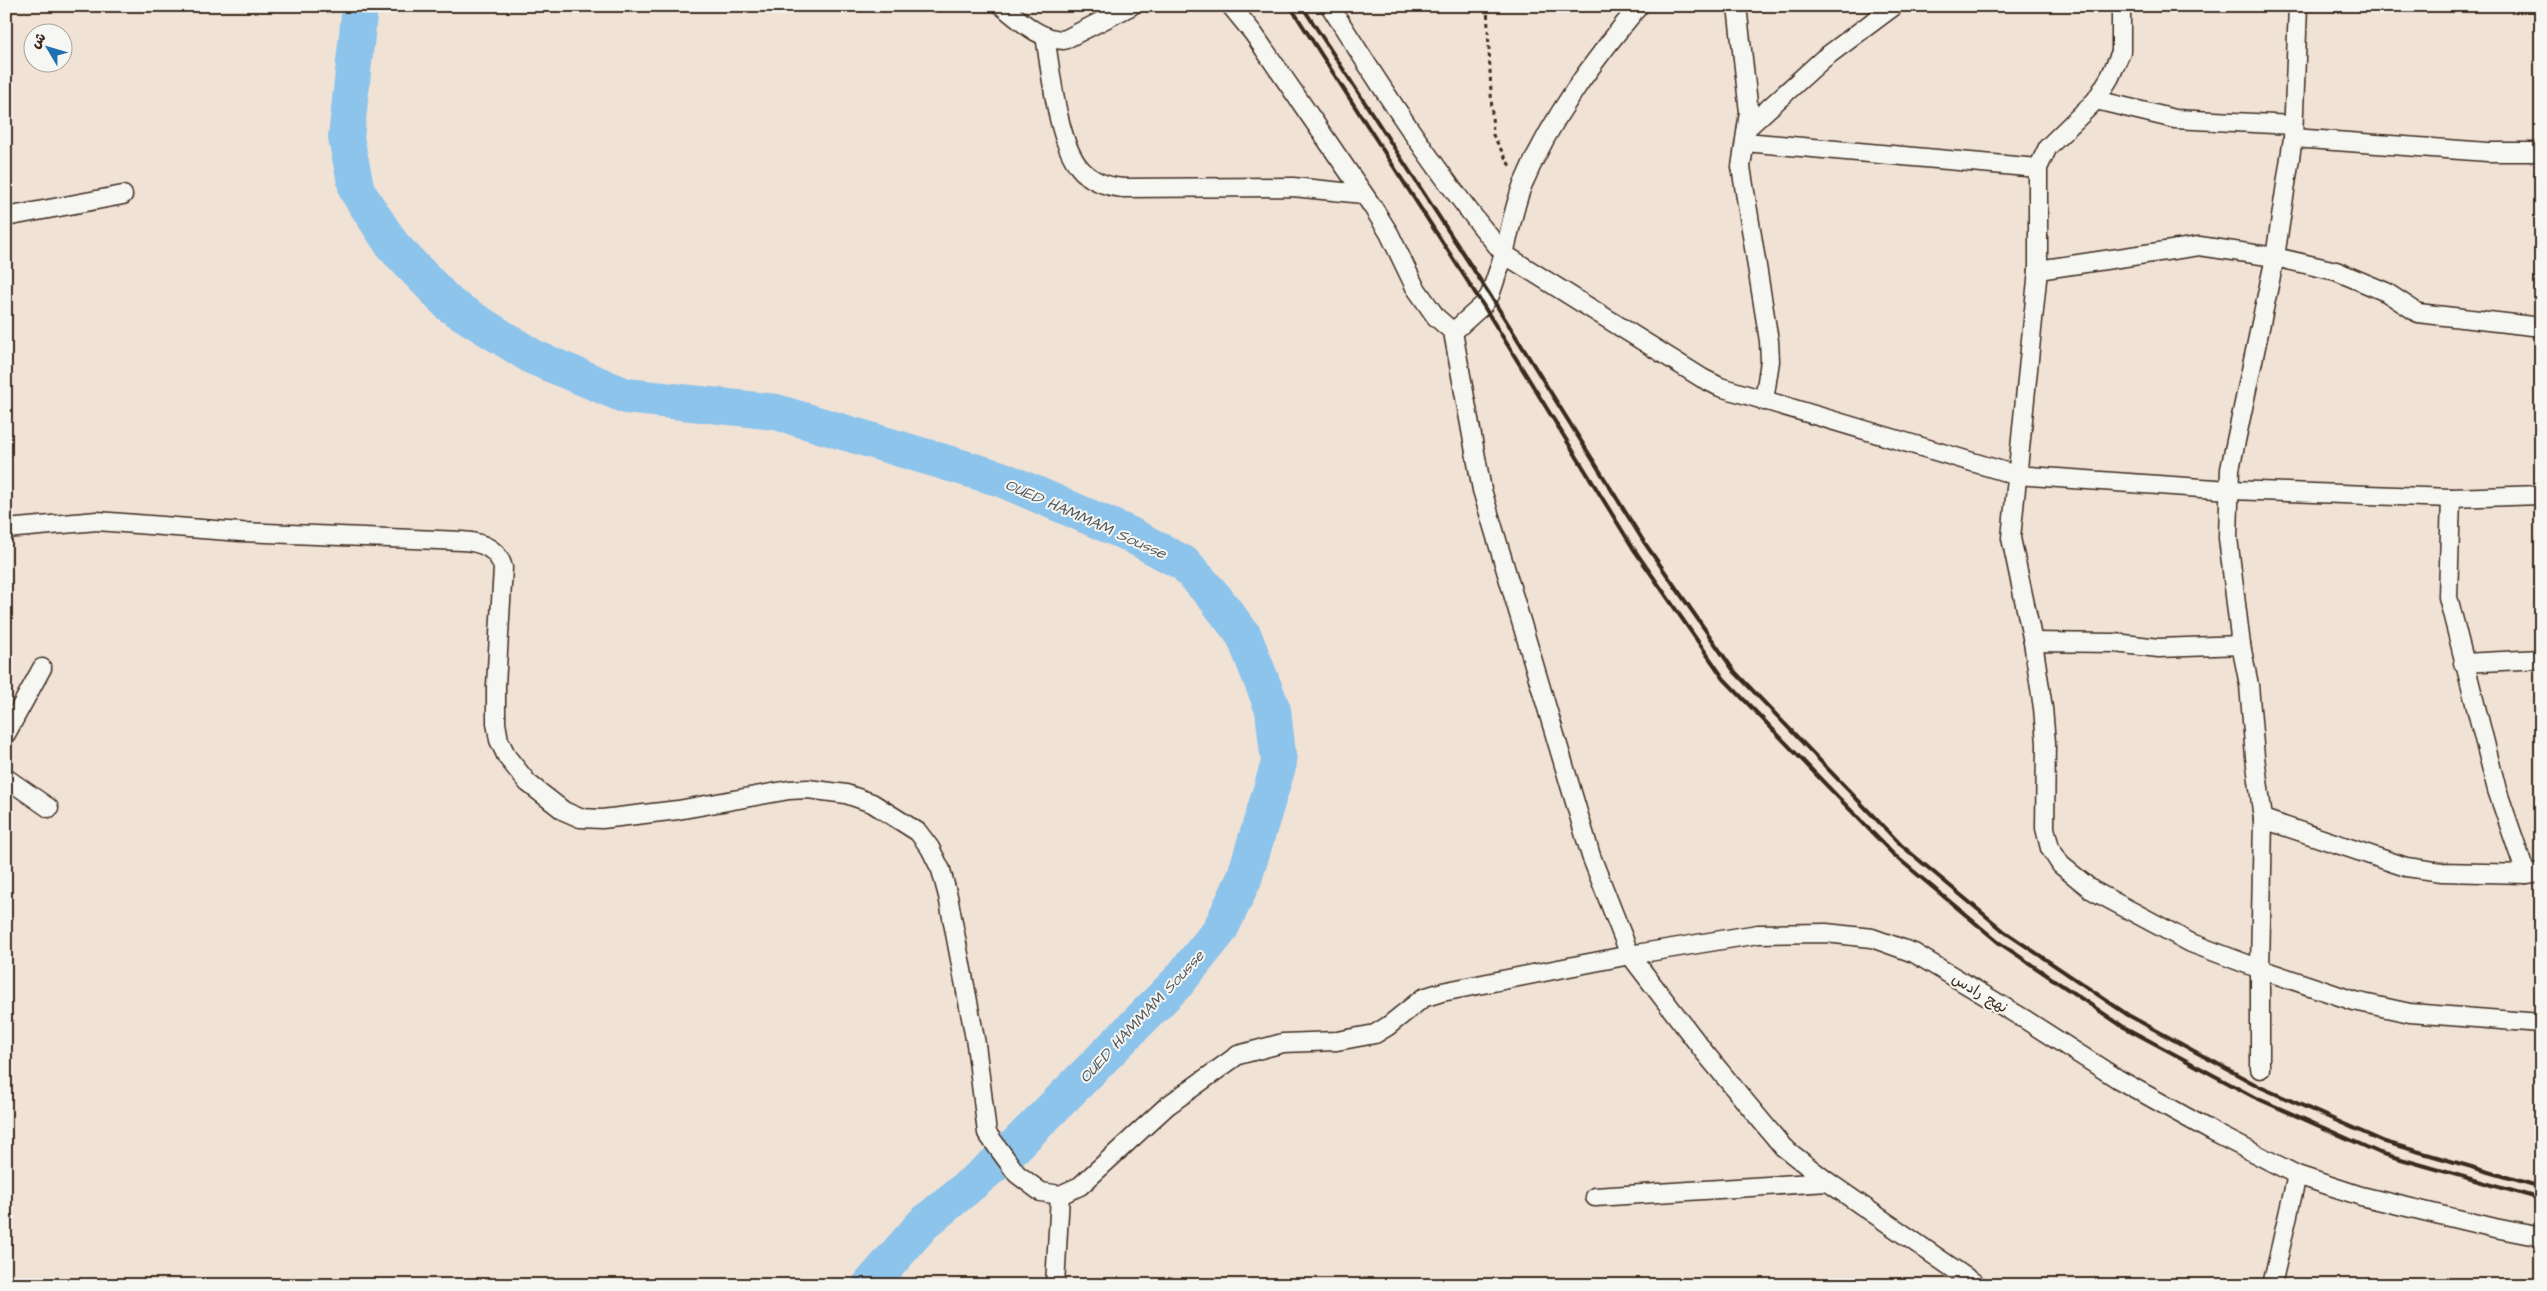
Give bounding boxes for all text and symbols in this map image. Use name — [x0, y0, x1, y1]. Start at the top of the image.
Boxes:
north arrow — [22, 22, 72, 72]
text: ش — [26, 28, 51, 53]
water label: OUED HAMMAM Sousse — [1001, 473, 1171, 565]
water label: OUED HAMMAM Sousse — [1074, 944, 1210, 1088]
street label: نهج رادس — [1948, 968, 2012, 1018]

